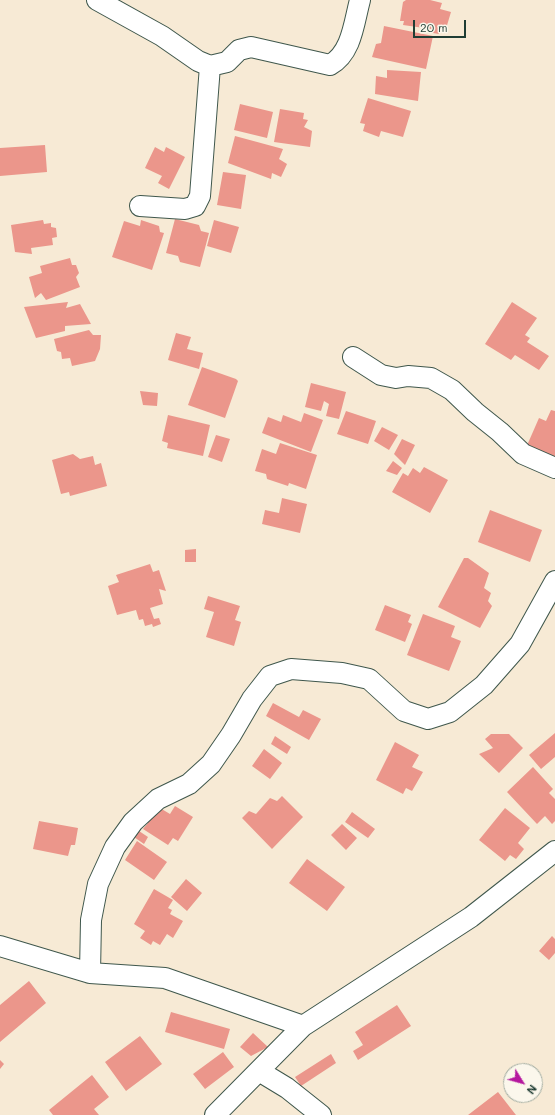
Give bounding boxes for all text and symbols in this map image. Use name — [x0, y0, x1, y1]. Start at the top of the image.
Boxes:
scale bar — [415, 12, 468, 38]
text: 20 m — [420, 19, 448, 35]
north arrow — [503, 1063, 543, 1103]
text: N — [524, 1082, 541, 1098]

